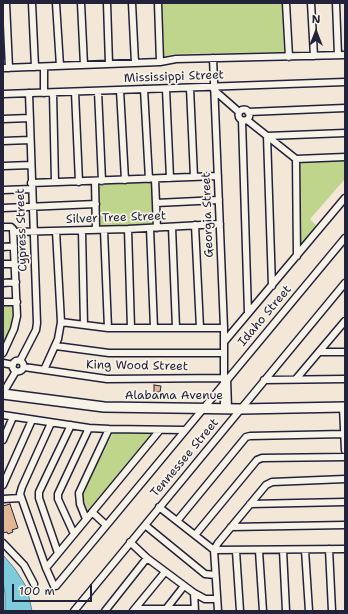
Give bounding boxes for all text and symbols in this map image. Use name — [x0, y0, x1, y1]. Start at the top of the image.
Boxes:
north arrow — [296, 12, 336, 52]
text: N — [312, 12, 320, 27]
street label: Mississippi Street — [124, 68, 224, 86]
street label: Georgia Street — [199, 172, 217, 258]
street label: Cypress Street — [13, 188, 31, 272]
street label: Silver Tree Street — [66, 209, 166, 227]
street label: Idaho Street — [235, 283, 295, 349]
street label: King Wood Street — [86, 358, 188, 374]
street label: Alabama Avenue — [125, 389, 223, 403]
street label: Tennessee Street — [148, 416, 222, 500]
scale bar — [14, 576, 94, 602]
text: 100 m — [19, 583, 55, 599]

